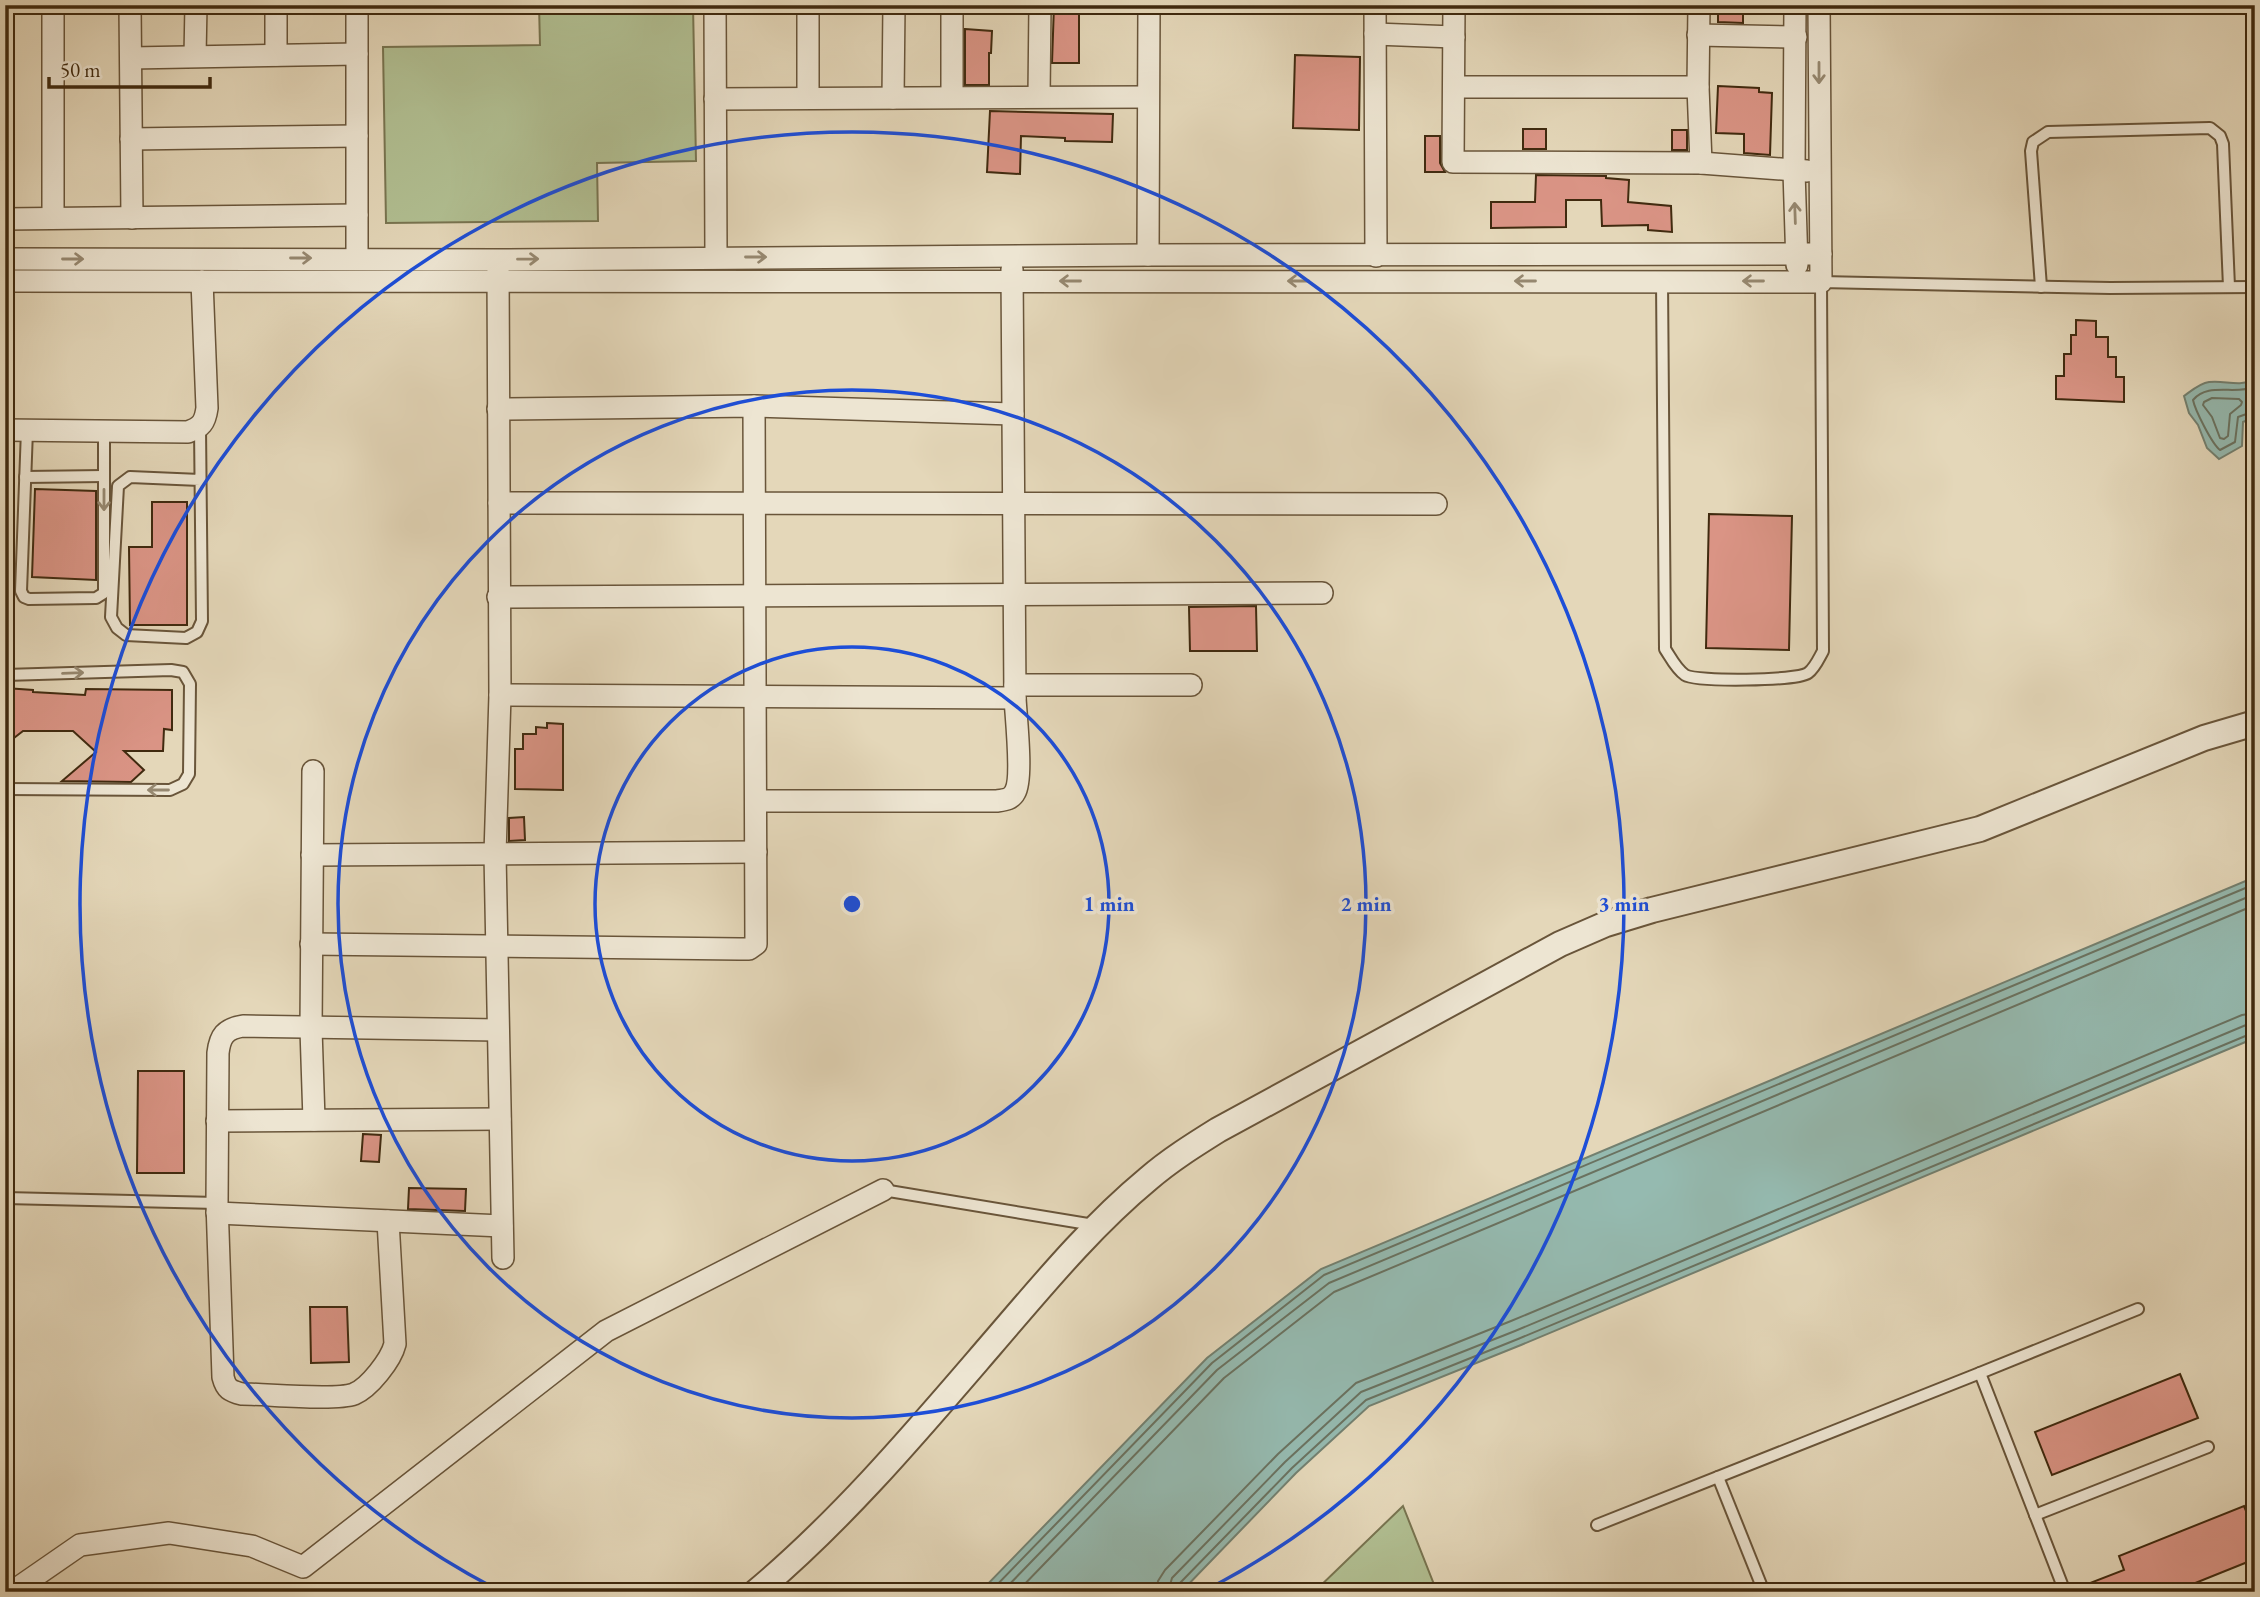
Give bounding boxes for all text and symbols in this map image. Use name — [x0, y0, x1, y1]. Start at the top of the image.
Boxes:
scale bar — [49, 46, 210, 90]
text: 50 m — [60, 56, 101, 83]
one-way arrow — [1812, 62, 1826, 85]
one-way arrow — [1789, 202, 1802, 225]
one-way arrow — [744, 250, 767, 264]
one-way arrow — [289, 251, 312, 265]
one-way arrow — [62, 252, 85, 266]
one-way arrow — [517, 252, 540, 266]
one-way arrow — [1059, 274, 1082, 288]
one-way arrow — [1286, 274, 1309, 288]
one-way arrow — [1514, 274, 1537, 288]
one-way arrow — [1741, 274, 1764, 288]
one-way arrow — [97, 488, 111, 511]
one-way arrow — [62, 666, 85, 680]
one-way arrow — [147, 783, 170, 797]
text: 1 min — [1083, 890, 1135, 917]
text: 2 min — [1340, 890, 1392, 917]
text: 3 min — [1598, 890, 1650, 917]
centre of rings — [840, 892, 864, 916]

